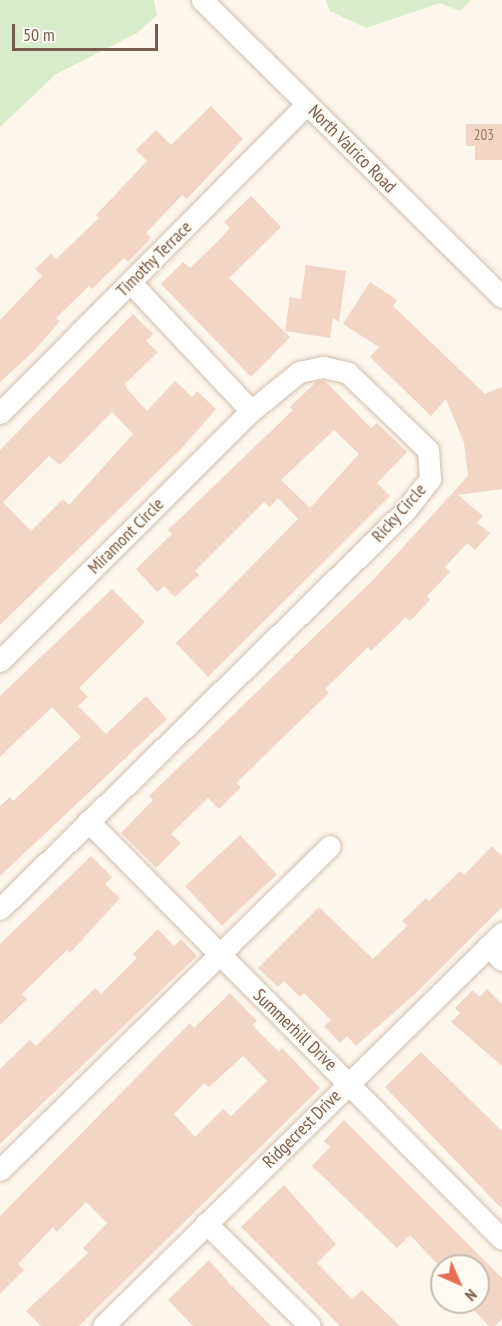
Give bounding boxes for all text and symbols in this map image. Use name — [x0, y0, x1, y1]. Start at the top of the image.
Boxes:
scale bar — [15, 12, 160, 50]
text: 50 m — [23, 23, 55, 46]
street label: North Valrico Road — [303, 100, 401, 198]
house number: 203 — [474, 126, 494, 144]
street label: Timothy Terrace — [111, 216, 197, 302]
street label: Ricky Circle — [367, 479, 431, 547]
street label: Miramont Circle — [83, 493, 169, 579]
street label: Summerhill Drive — [249, 985, 341, 1075]
street label: Ridgecrest Drive — [258, 1085, 346, 1173]
north arrow — [430, 1254, 490, 1314]
text: N — [461, 1285, 481, 1305]

